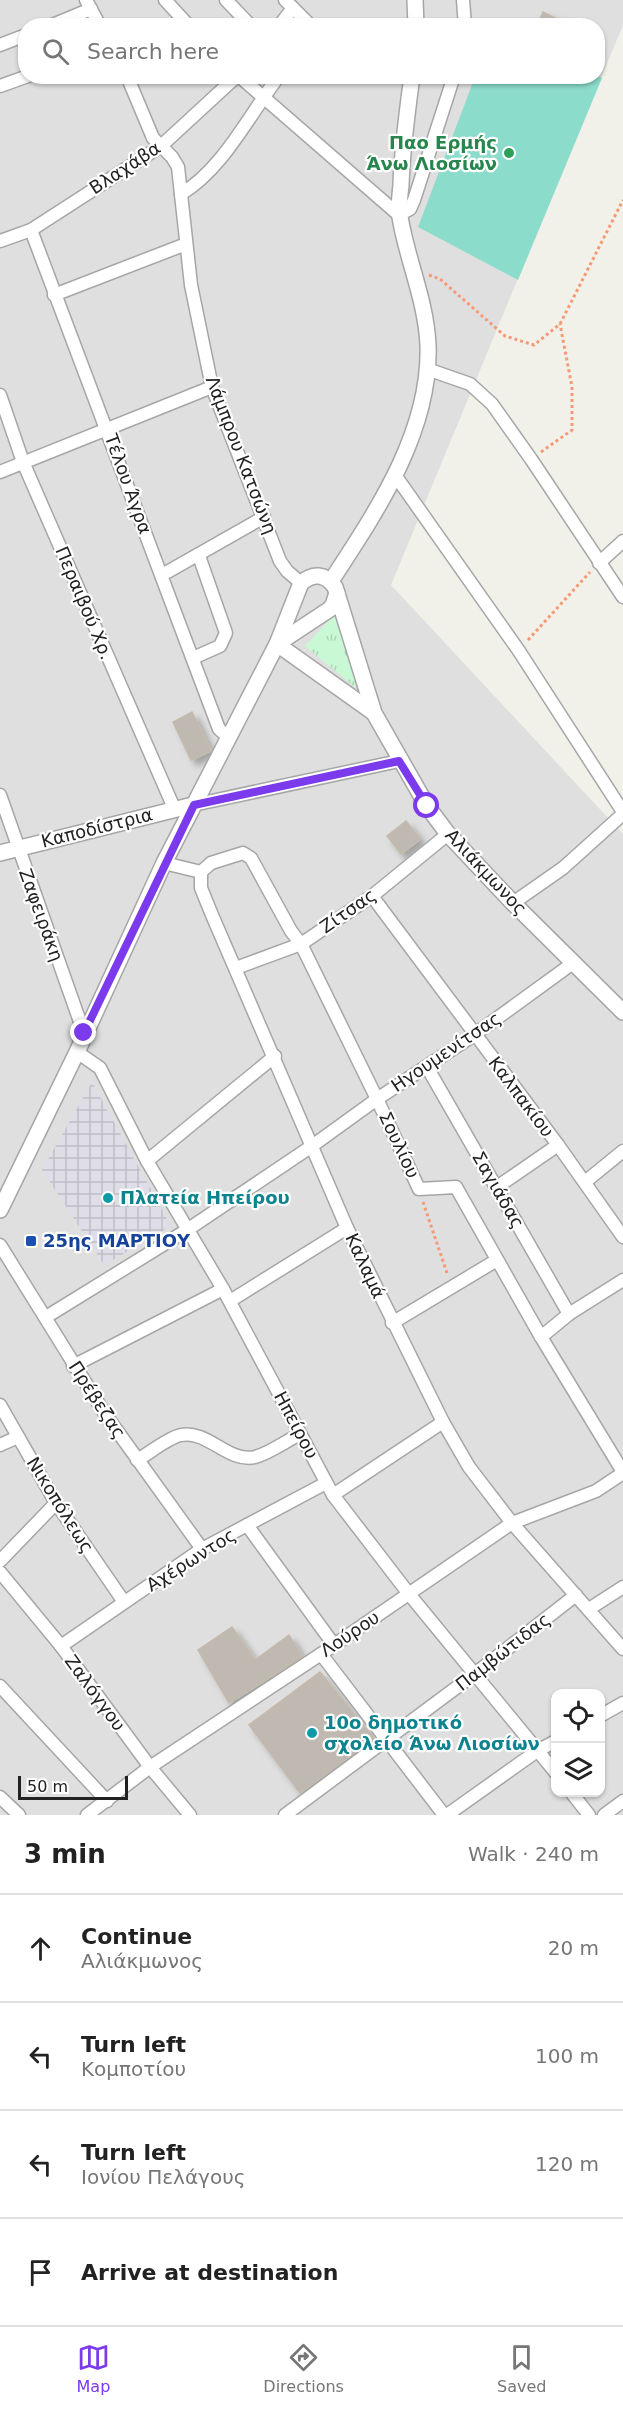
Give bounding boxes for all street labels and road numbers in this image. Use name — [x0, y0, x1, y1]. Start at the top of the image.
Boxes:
street label: Βλαχάβα — [85, 137, 164, 198]
street label: Λάμπρου Κατσώνη — [202, 373, 281, 537]
street label: Τέλου Άγρα — [100, 430, 156, 537]
street label: Περαιβού Χρ. — [51, 543, 118, 662]
street label: Καποδίστρια — [39, 804, 155, 852]
street label: Αλιάκμωνος — [441, 824, 531, 919]
street label: Ζαφειράκη — [15, 866, 68, 964]
street label: Ζίτσας — [316, 884, 380, 937]
street label: Ηγουμενίτσας — [387, 1007, 504, 1096]
street label: Καλπακίου — [484, 1052, 558, 1141]
street label: Σουλίου — [375, 1108, 424, 1181]
street label: Σαγιάδας — [468, 1148, 529, 1232]
street label: Καλαμά — [341, 1230, 390, 1302]
street label: Πρέβεζας — [65, 1357, 130, 1442]
street label: Ηπείρου — [270, 1388, 323, 1462]
street label: Νικοπόλεως — [23, 1453, 98, 1557]
street label: Αχέρωντος — [142, 1524, 239, 1595]
street label: Λούρου — [316, 1606, 383, 1661]
street label: Παμβώτιδας — [451, 1608, 554, 1695]
street label: Ζαλόγγου — [61, 1651, 130, 1735]

